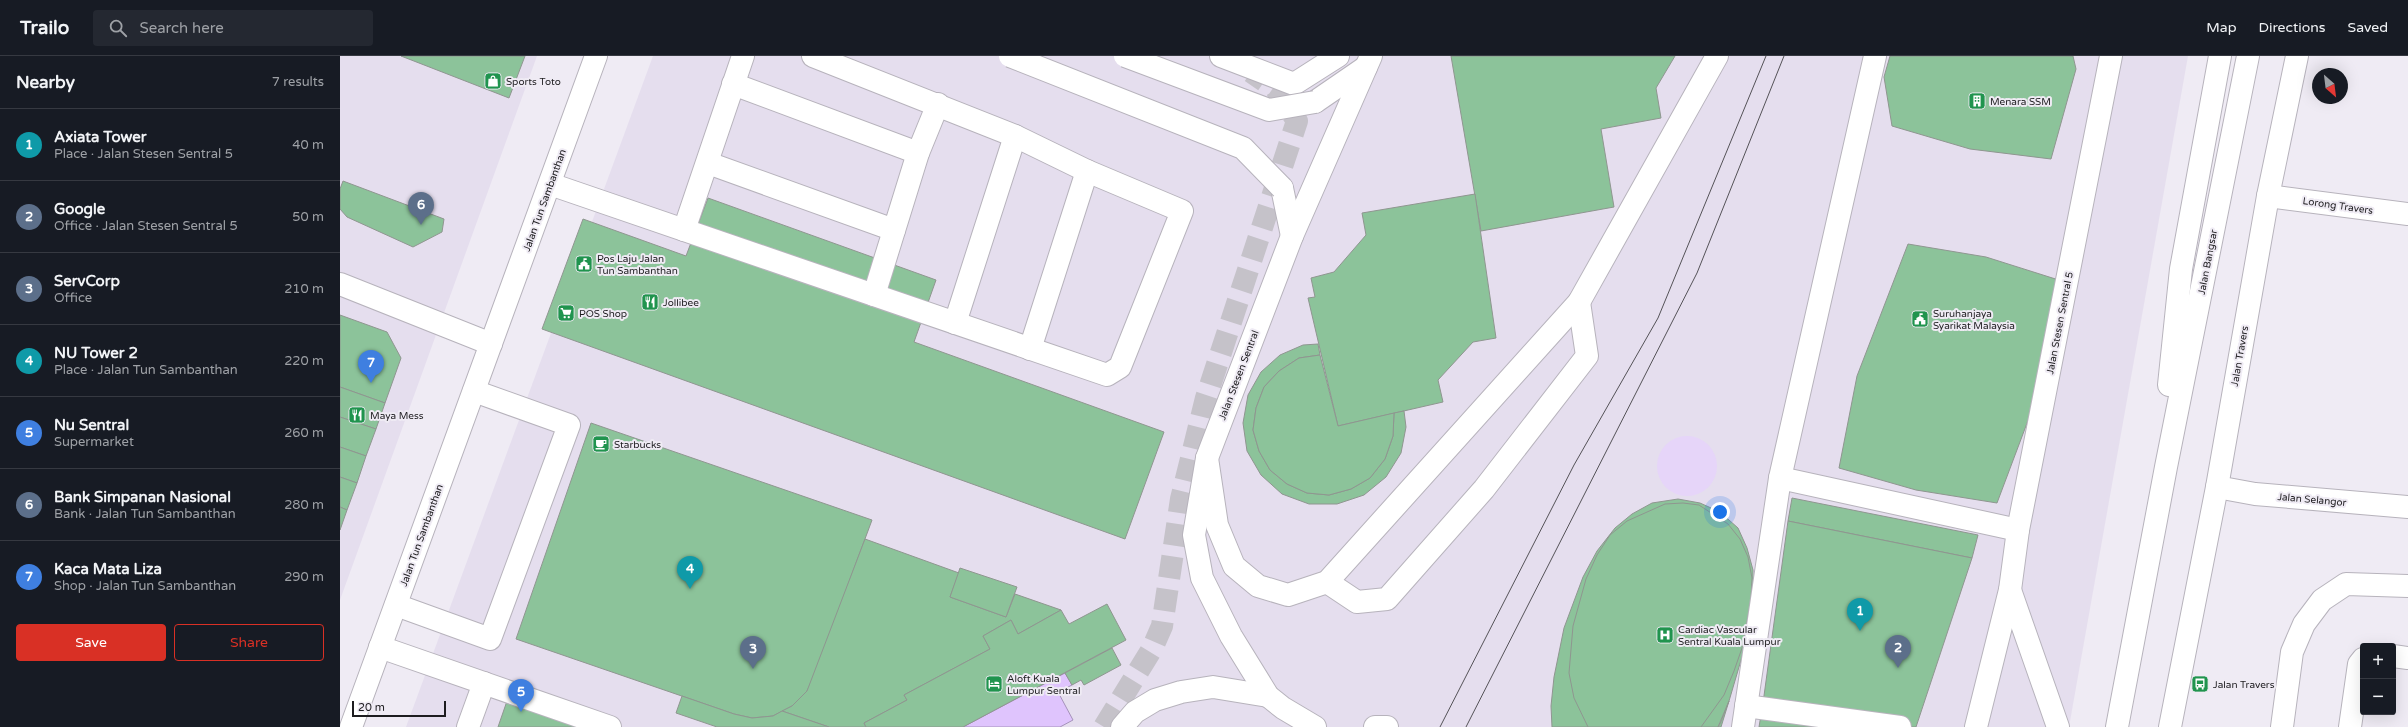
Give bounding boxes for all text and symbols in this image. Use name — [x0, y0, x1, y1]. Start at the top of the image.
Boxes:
search box — [93, 10, 373, 46]
text: Trailo — [20, 17, 69, 39]
icon: search — [107, 17, 129, 39]
text: Search here — [139, 19, 224, 37]
text: Map — [2206, 19, 2237, 36]
text: Directions — [2259, 19, 2326, 36]
text: Saved — [2348, 19, 2388, 36]
north arrow — [2312, 68, 2348, 104]
shop icon: Sports Toto — [483, 71, 503, 91]
text: Nearby — [16, 72, 75, 93]
text: 7 results — [272, 74, 324, 90]
place label: Sports Toto — [506, 76, 561, 88]
building icon: Menara SSM — [1967, 91, 1987, 111]
place label: Menara SSM — [1990, 96, 2051, 108]
text: Axiata Tower — [54, 128, 147, 146]
text: 1 — [25, 137, 33, 153]
text: 40 m — [292, 137, 324, 153]
text: Place · Jalan Stesen Sentral 5 — [54, 146, 233, 162]
street label: Jalan Tun Sambanthan — [521, 148, 569, 253]
pin: 6 — [408, 192, 434, 225]
street label: Lorong Travers — [2302, 195, 2374, 217]
text: Google — [54, 200, 105, 218]
text: 2 — [25, 209, 33, 225]
text: 50 m — [292, 209, 324, 225]
text: Office · Jalan Stesen Sentral 5 — [54, 218, 238, 234]
street label: Jalan Bangsar — [2196, 228, 2220, 296]
place label: Pos Laju Jalan Tun Sambanthan — [597, 253, 678, 277]
public building icon: Pos Laju Jalan Tun Sambanthan — [574, 254, 594, 274]
street label: Jalan Stesen Sentral 5 — [2044, 271, 2076, 375]
text: ServCorp — [54, 272, 120, 290]
text: 3 — [25, 281, 33, 297]
text: 210 m — [284, 281, 324, 297]
text: Office — [54, 290, 92, 306]
restaurant icon: Jollibee — [640, 292, 660, 312]
place label: Jollibee — [663, 297, 699, 309]
supermarket icon: POS Shop — [556, 303, 576, 323]
place label: POS Shop — [579, 308, 627, 320]
place label: Suruhanjaya Syarikat Malaysia — [1933, 308, 2015, 332]
public building icon: Suruhanjaya Syarikat Malaysia — [1910, 309, 1930, 329]
street label: Jalan Travers — [2229, 325, 2251, 387]
street label: Jalan Stesen Sentral — [1216, 329, 1262, 422]
text: NU Tower 2 — [54, 344, 138, 362]
pin: 7 — [358, 350, 384, 383]
text: 4 — [25, 353, 33, 369]
text: 220 m — [284, 353, 324, 369]
text: Place · Jalan Tun Sambanthan — [54, 362, 238, 378]
restaurant icon: Maya Mess — [347, 405, 367, 425]
place label: Maya Mess — [370, 410, 424, 422]
text: Nu Sentral — [54, 416, 129, 434]
text: 5 — [25, 425, 33, 441]
text: 260 m — [284, 425, 324, 441]
text: Supermarket — [54, 434, 134, 450]
cafe icon: Starbucks — [591, 434, 611, 454]
place label: Starbucks — [614, 439, 661, 451]
street label: Jalan Tun Sambanthan — [398, 483, 446, 588]
text: Bank Simpanan Nasional — [54, 488, 231, 506]
street label: Jalan Selangor — [2277, 491, 2347, 509]
text: 6 — [25, 497, 33, 513]
text: 280 m — [284, 497, 324, 513]
your location — [1710, 502, 1730, 522]
text: Bank · Jalan Tun Sambanthan — [54, 506, 236, 522]
pin: 4 — [677, 556, 703, 589]
text: Kaca Mata Liza — [54, 560, 162, 578]
text: 7 — [25, 569, 33, 585]
text: 290 m — [284, 569, 324, 585]
text: Shop · Jalan Tun Sambanthan — [54, 578, 236, 594]
pin: 1 — [1847, 598, 1873, 631]
button: Save — [16, 624, 166, 661]
button: Share — [174, 624, 324, 661]
place label: Cardiac Vascular Sentral Kuala Lumpur — [1678, 624, 1781, 648]
hospital icon: Cardiac Vascular Sentral Kuala Lumpur — [1655, 625, 1675, 645]
pin: 2 — [1885, 635, 1911, 668]
pin: 3 — [740, 636, 766, 669]
map controls — [2360, 643, 2396, 715]
button: + — [2360, 643, 2396, 679]
place label: Aloft Kuala Lumpur Sentral — [1007, 673, 1080, 697]
hotel icon: Aloft Kuala Lumpur Sentral — [984, 674, 1004, 694]
bus stop icon: Jalan Travers — [2190, 674, 2210, 694]
pin: 5 — [508, 679, 534, 712]
place label: Jalan Travers — [2213, 679, 2275, 691]
button: − — [2360, 679, 2396, 715]
scale bar — [352, 699, 446, 718]
text: 20 m — [358, 701, 385, 714]

